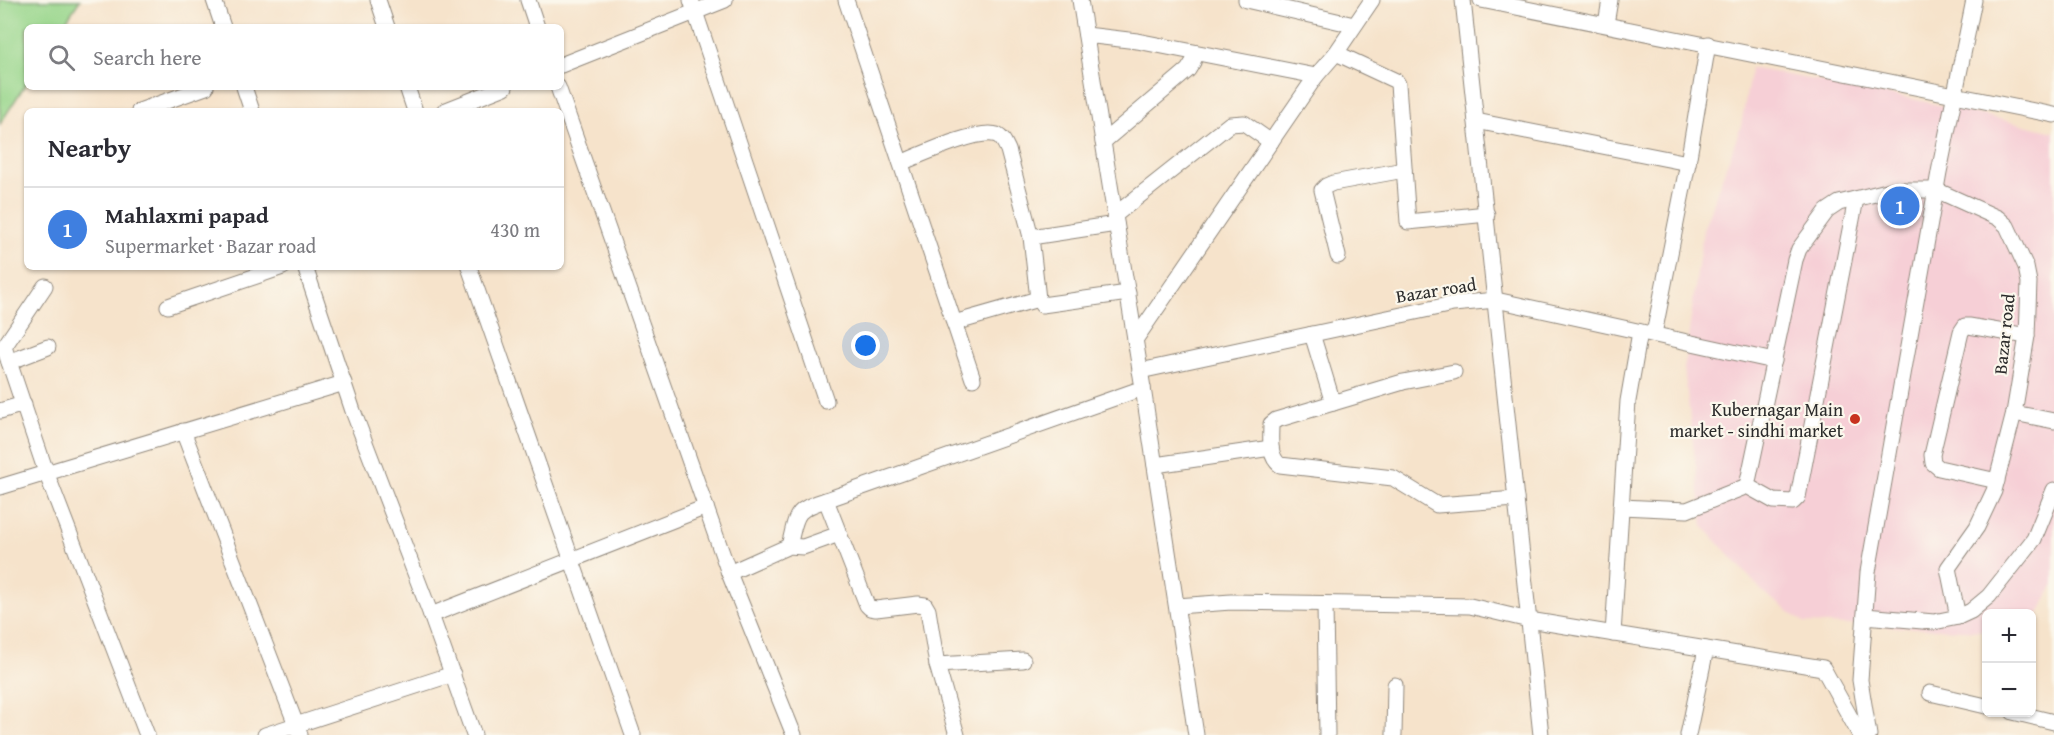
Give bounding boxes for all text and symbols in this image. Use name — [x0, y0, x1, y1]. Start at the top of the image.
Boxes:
search box — [24, 24, 564, 90]
icon: search — [45, 41, 78, 74]
text: Search here — [93, 41, 202, 73]
text: Nearby — [48, 128, 131, 167]
pin: 1 — [1880, 184, 1920, 228]
text: Mahlaxmi papad — [105, 199, 269, 231]
text: 1 — [62, 215, 73, 244]
text: 430 m — [490, 215, 540, 244]
text: Supermarket · Bazar road — [105, 231, 316, 260]
street label: Bazar road — [1394, 270, 1478, 310]
street label: Bazar road — [1986, 292, 2022, 376]
your location — [851, 331, 880, 360]
place label: Kubernagar Main market - sindhi market — [1669, 396, 1844, 444]
marker: Kubernagar Main market - sindhi market — [1848, 412, 1862, 426]
map controls — [1982, 609, 2036, 717]
button: + — [1982, 609, 2036, 663]
button: − — [1982, 663, 2036, 717]

